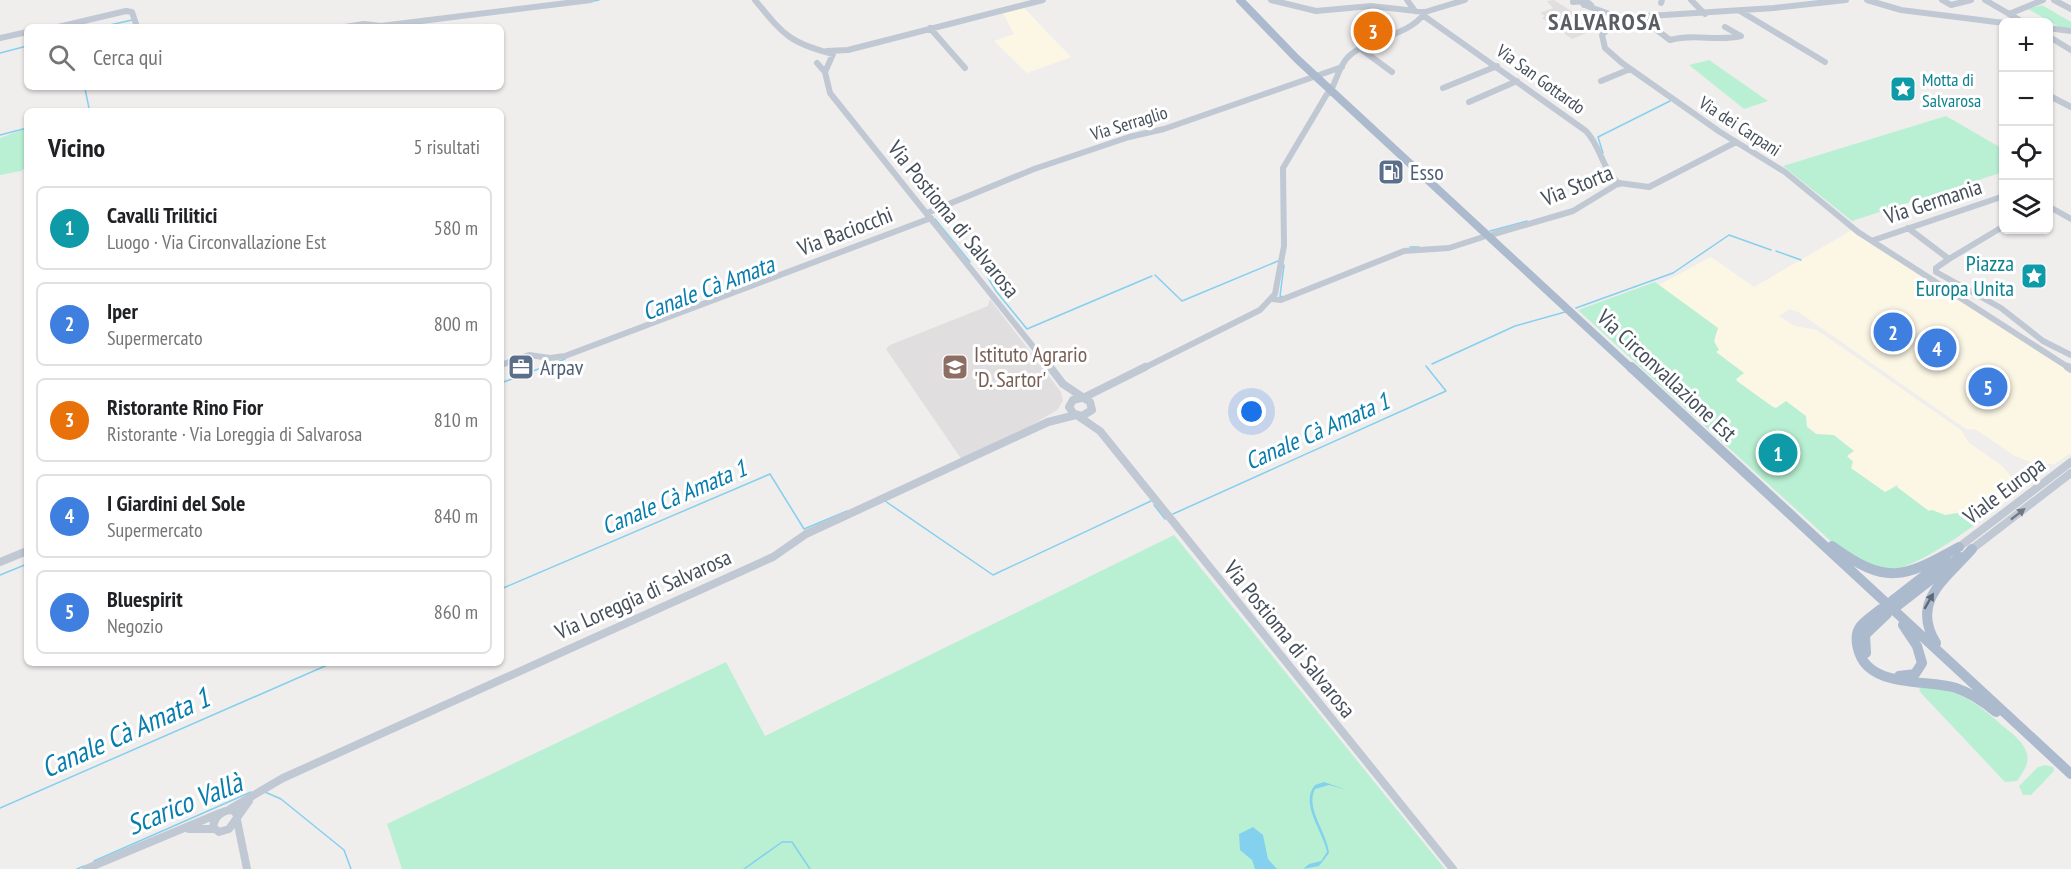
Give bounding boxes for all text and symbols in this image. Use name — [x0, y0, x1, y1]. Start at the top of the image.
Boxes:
district label: SALVAROSA — [1548, 6, 1662, 37]
pin: 3 — [1354, 9, 1392, 54]
map controls — [1999, 18, 2053, 234]
button: + — [1999, 18, 2053, 72]
search box — [24, 24, 504, 90]
street label: Via San Gottardo — [1491, 39, 1590, 119]
icon: search — [45, 41, 78, 74]
text: Cerca qui — [93, 43, 163, 71]
place label: Motta di Salvarosa — [1922, 68, 1981, 112]
button: − — [1999, 72, 2053, 126]
place icon: Motta di Salvarosa — [1888, 74, 1918, 104]
street label: Via dei Carpani — [1694, 90, 1785, 161]
street label: Via Serraglio — [1087, 100, 1170, 146]
button: locate — [1999, 126, 2053, 180]
text: Vicino — [48, 131, 105, 164]
text: 5 risultati — [414, 134, 480, 160]
street label: Via Postioma di Salvarosa — [881, 134, 1026, 303]
fuel station icon: Esso — [1376, 157, 1406, 187]
place label: Esso — [1410, 158, 1444, 186]
street label: Via Storta — [1536, 158, 1617, 212]
street label: Via Germania — [1880, 172, 1985, 230]
button: layers — [1999, 180, 2053, 234]
street label: Via Baciocchi — [793, 200, 896, 262]
text: Cavalli Trilitici — [107, 201, 218, 229]
text: 1 — [65, 215, 74, 241]
text: 580 m — [434, 215, 478, 241]
text: Luogo · Via Circonvallazione Est — [107, 229, 326, 255]
water label: Canale Cà Amata — [638, 248, 780, 327]
place label: Piazza Europa Unita — [1916, 249, 2014, 302]
place icon: Piazza Europa Unita — [2019, 261, 2049, 291]
text: Iper — [107, 297, 138, 325]
street label: Via Circonvallazione Est — [1591, 302, 1743, 447]
pin: 2 — [1874, 310, 1912, 354]
text: 2 — [65, 311, 74, 337]
text: 800 m — [434, 311, 478, 337]
text: Supermercato — [107, 325, 203, 351]
pin: 4 — [1918, 326, 1956, 370]
place label: Istituto Agrario 'D. Sartor' — [974, 340, 1087, 393]
office icon: Arpav — [506, 352, 536, 382]
school or university icon: Istituto Agrario 'D. Sartor' — [940, 352, 970, 382]
place label: Arpav — [540, 353, 584, 381]
pin: 5 — [1968, 364, 2008, 410]
water label: Canale Cà Amata 1 — [1240, 385, 1394, 477]
text: Ristorante Rino Fior — [107, 393, 263, 421]
your location — [1237, 397, 1266, 426]
text: 3 — [65, 407, 74, 433]
text: 810 m — [434, 407, 478, 433]
text: Ristorante · Via Loreggia di Salvarosa — [107, 421, 362, 447]
pin: 1 — [1758, 430, 1798, 476]
street label: Viale Europa — [1957, 450, 2051, 531]
water label: Canale Cà Amata 1 — [597, 452, 751, 541]
text: I Giardini del Sole — [107, 489, 245, 517]
text: 4 — [65, 503, 74, 529]
text: 840 m — [434, 503, 478, 529]
one-way arrow — [2011, 508, 2026, 520]
text: Supermercato — [107, 517, 203, 543]
street label: Via Loreggia di Salvarosa — [550, 543, 735, 646]
street label: Via Postioma di Salvarosa — [1217, 554, 1362, 723]
text: Bluespirit — [107, 585, 183, 613]
one-way arrow — [1924, 592, 1934, 609]
text: 5 — [65, 599, 74, 625]
text: 860 m — [434, 599, 478, 625]
text: Negozio — [107, 613, 163, 639]
water label: Canale Cà Amata 1 — [35, 678, 215, 786]
water label: Scarico Vallà — [121, 763, 249, 843]

